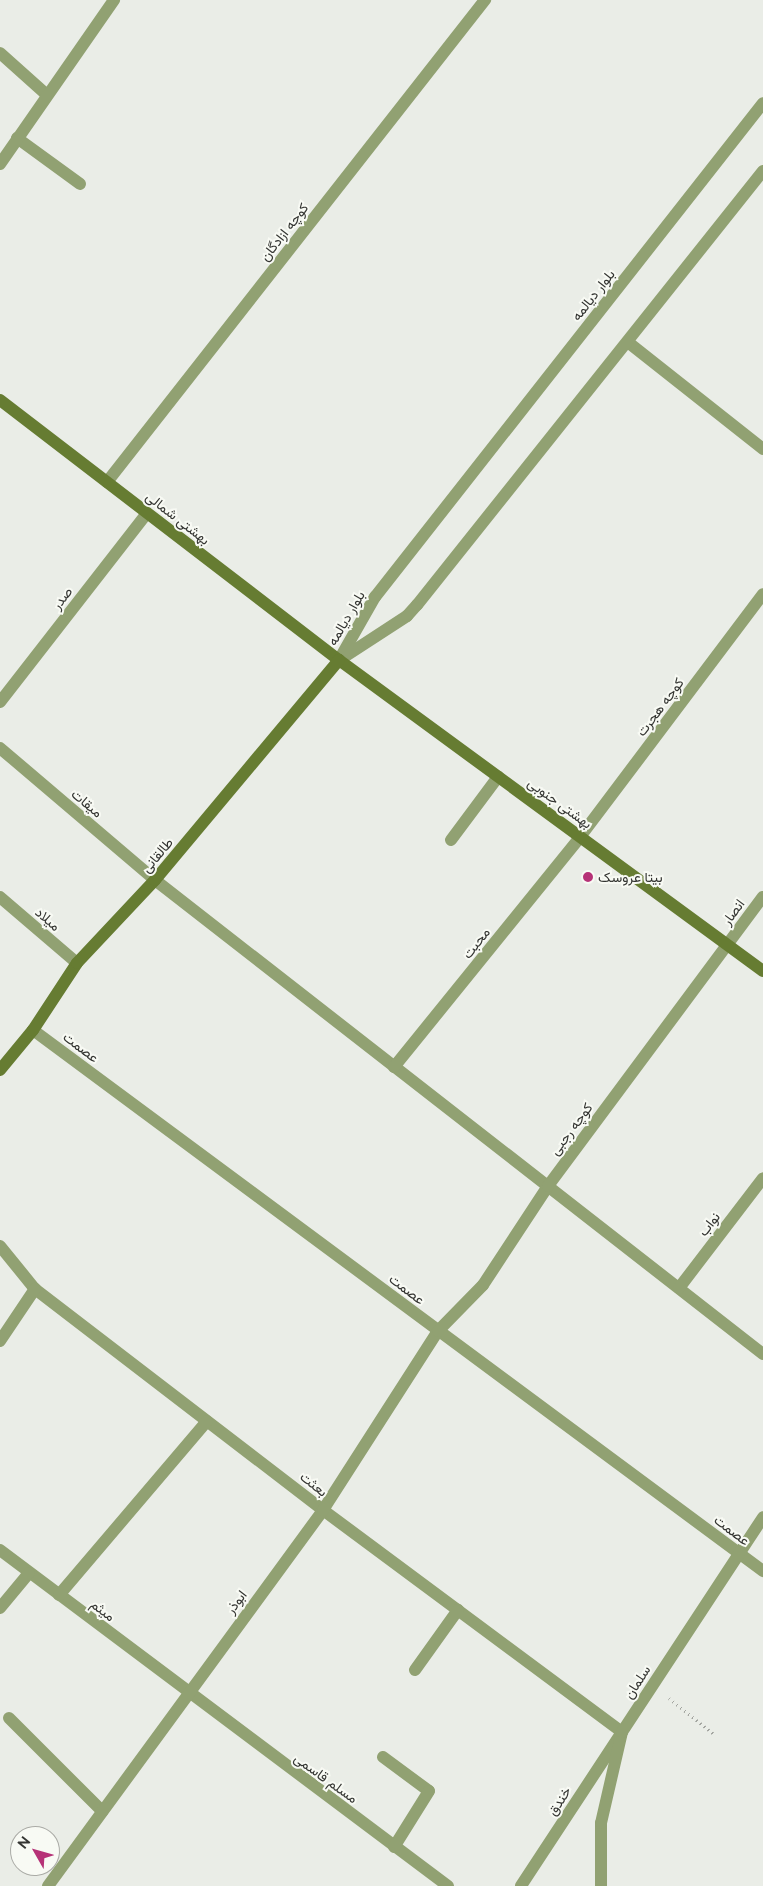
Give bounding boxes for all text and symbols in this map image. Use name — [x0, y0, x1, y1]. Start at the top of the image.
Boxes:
street label: کوچه ازادگان — [256, 200, 312, 264]
street label: بلوار دیالمه — [568, 266, 618, 324]
street label: بهشتی شمالی — [143, 488, 213, 548]
street label: صدر — [48, 583, 76, 613]
street label: بلوار دیالمه — [324, 588, 368, 648]
street label: کوچه هجرت — [633, 675, 687, 739]
street label: بهشتی جنوبی — [525, 774, 595, 832]
street label: میقات — [68, 785, 106, 821]
street label: طالقانی — [138, 834, 176, 876]
place label: بیتا عروسک — [598, 869, 663, 885]
marker: بیتا عروسک — [582, 871, 594, 883]
street label: انصار — [718, 896, 748, 928]
street label: میلاد — [32, 904, 64, 934]
street label: محبت — [458, 924, 494, 962]
street label: عصمت — [60, 1028, 102, 1066]
street label: کوچه رجبی — [546, 1100, 596, 1158]
street label: نواب — [694, 1209, 724, 1239]
street label: عصمت — [386, 1270, 428, 1308]
street label: بعثت — [297, 1468, 331, 1500]
street label: عصمت — [711, 1511, 753, 1549]
street label: ابوذر — [222, 1587, 250, 1617]
street label: میثم — [87, 1595, 119, 1625]
street label: سلمان — [620, 1662, 654, 1702]
street label: مسلم قاسمی — [291, 1749, 361, 1807]
street label: خندق — [543, 1783, 575, 1819]
north arrow — [10, 1826, 60, 1876]
text: N — [14, 1833, 34, 1852]

